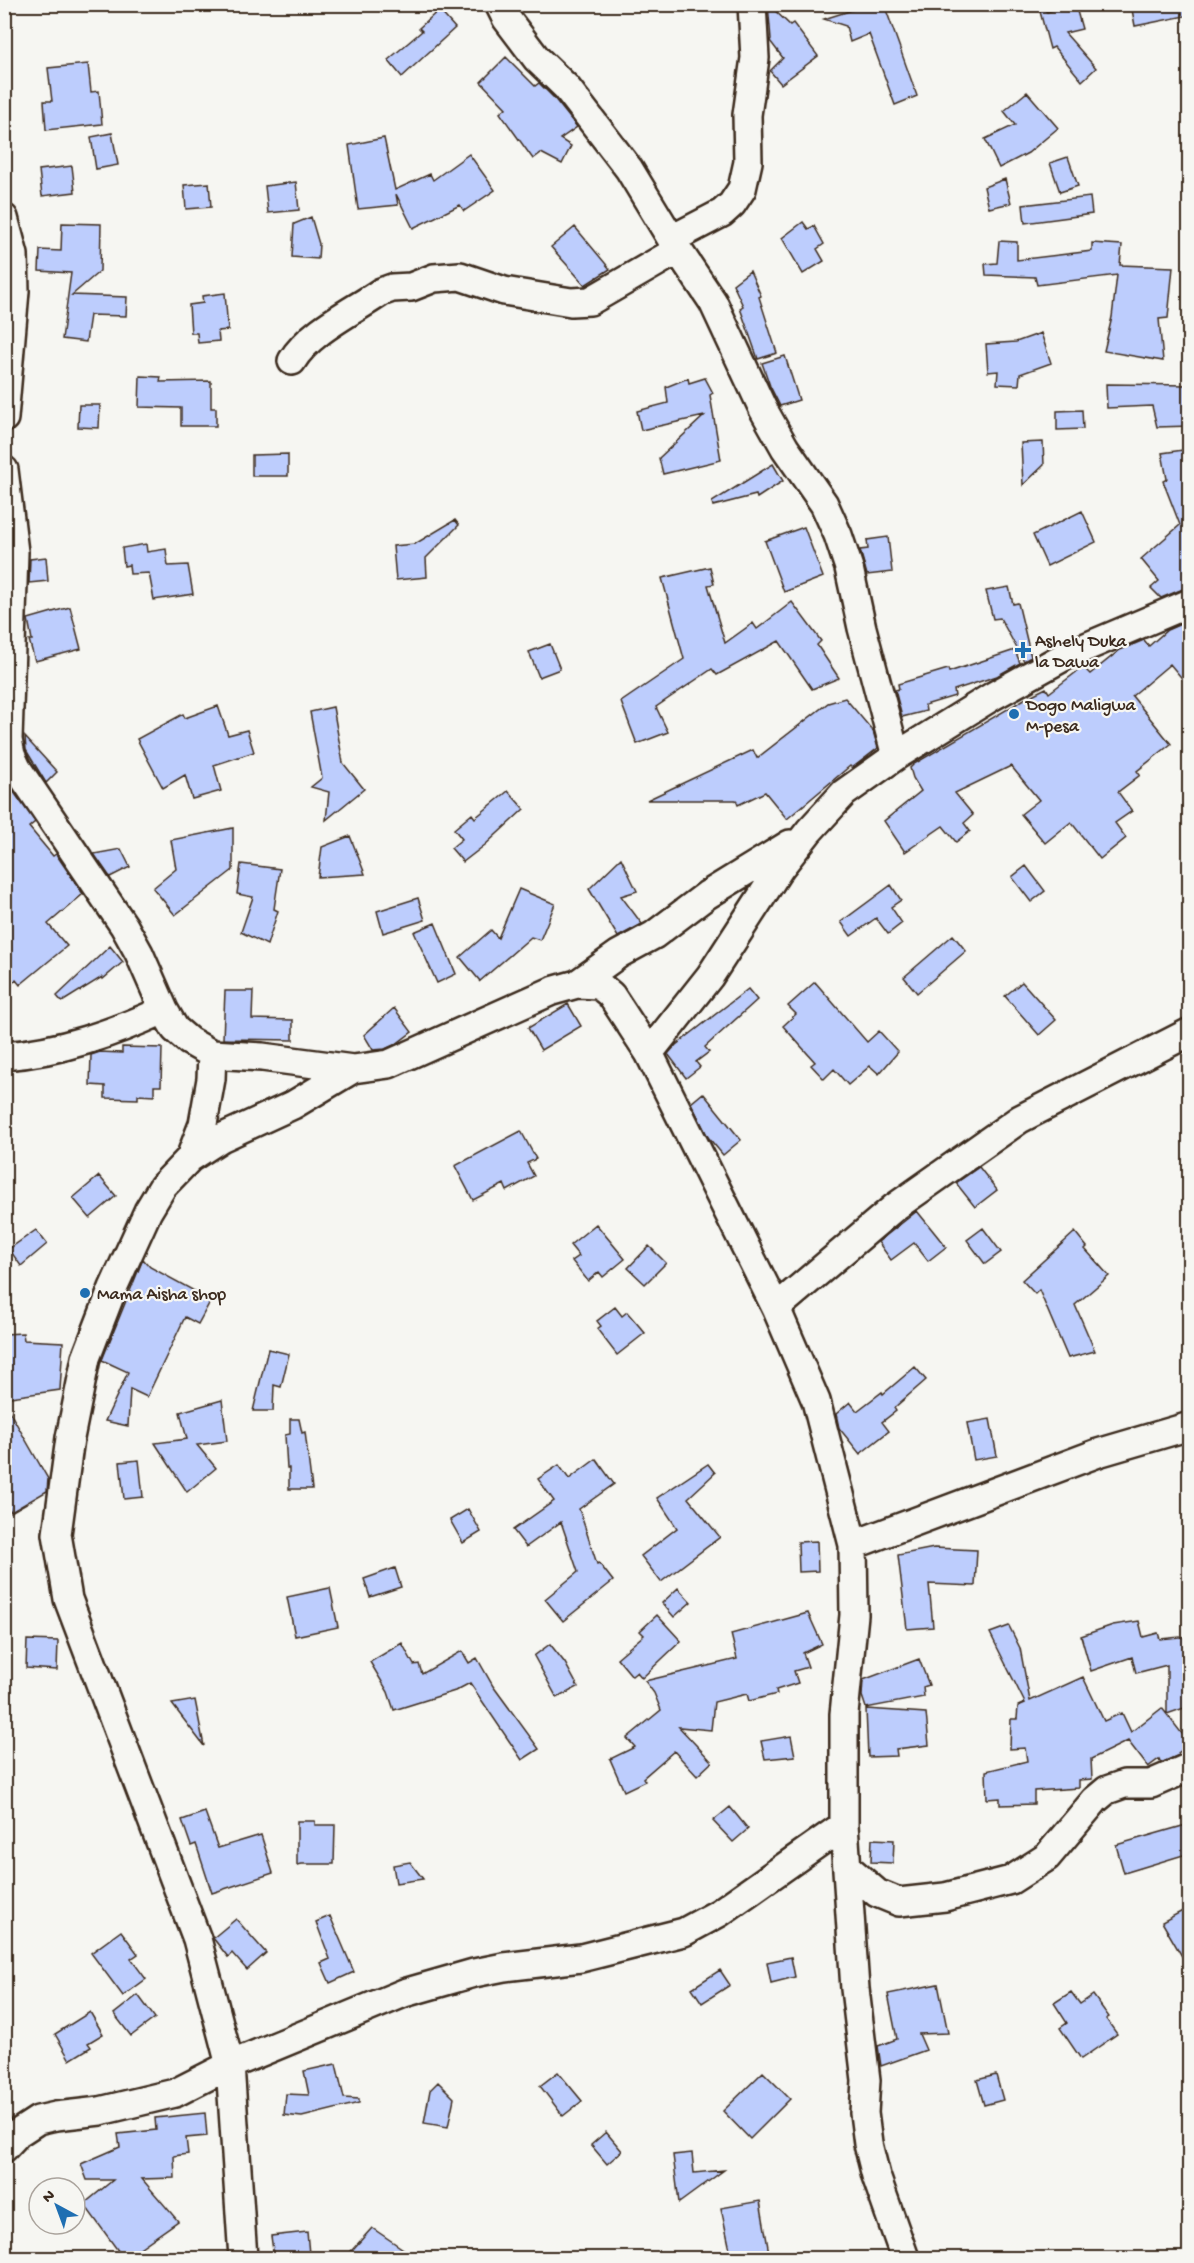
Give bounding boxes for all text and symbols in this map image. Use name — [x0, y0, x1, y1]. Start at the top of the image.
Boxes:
place label: Ashely Duka la Dawa — [1035, 632, 1127, 674]
marker: Ashely Duka la Dawa — [1016, 643, 1030, 657]
place label: Dogo Maligwa M-pesa — [1025, 696, 1136, 738]
marker: Dogo Maligwa M-pesa — [1007, 707, 1021, 721]
place label: Mama Aisha shop — [97, 1285, 226, 1306]
marker: Mama Aisha shop — [78, 1286, 92, 1300]
north arrow — [27, 2176, 87, 2236]
text: N — [39, 2186, 60, 2208]

